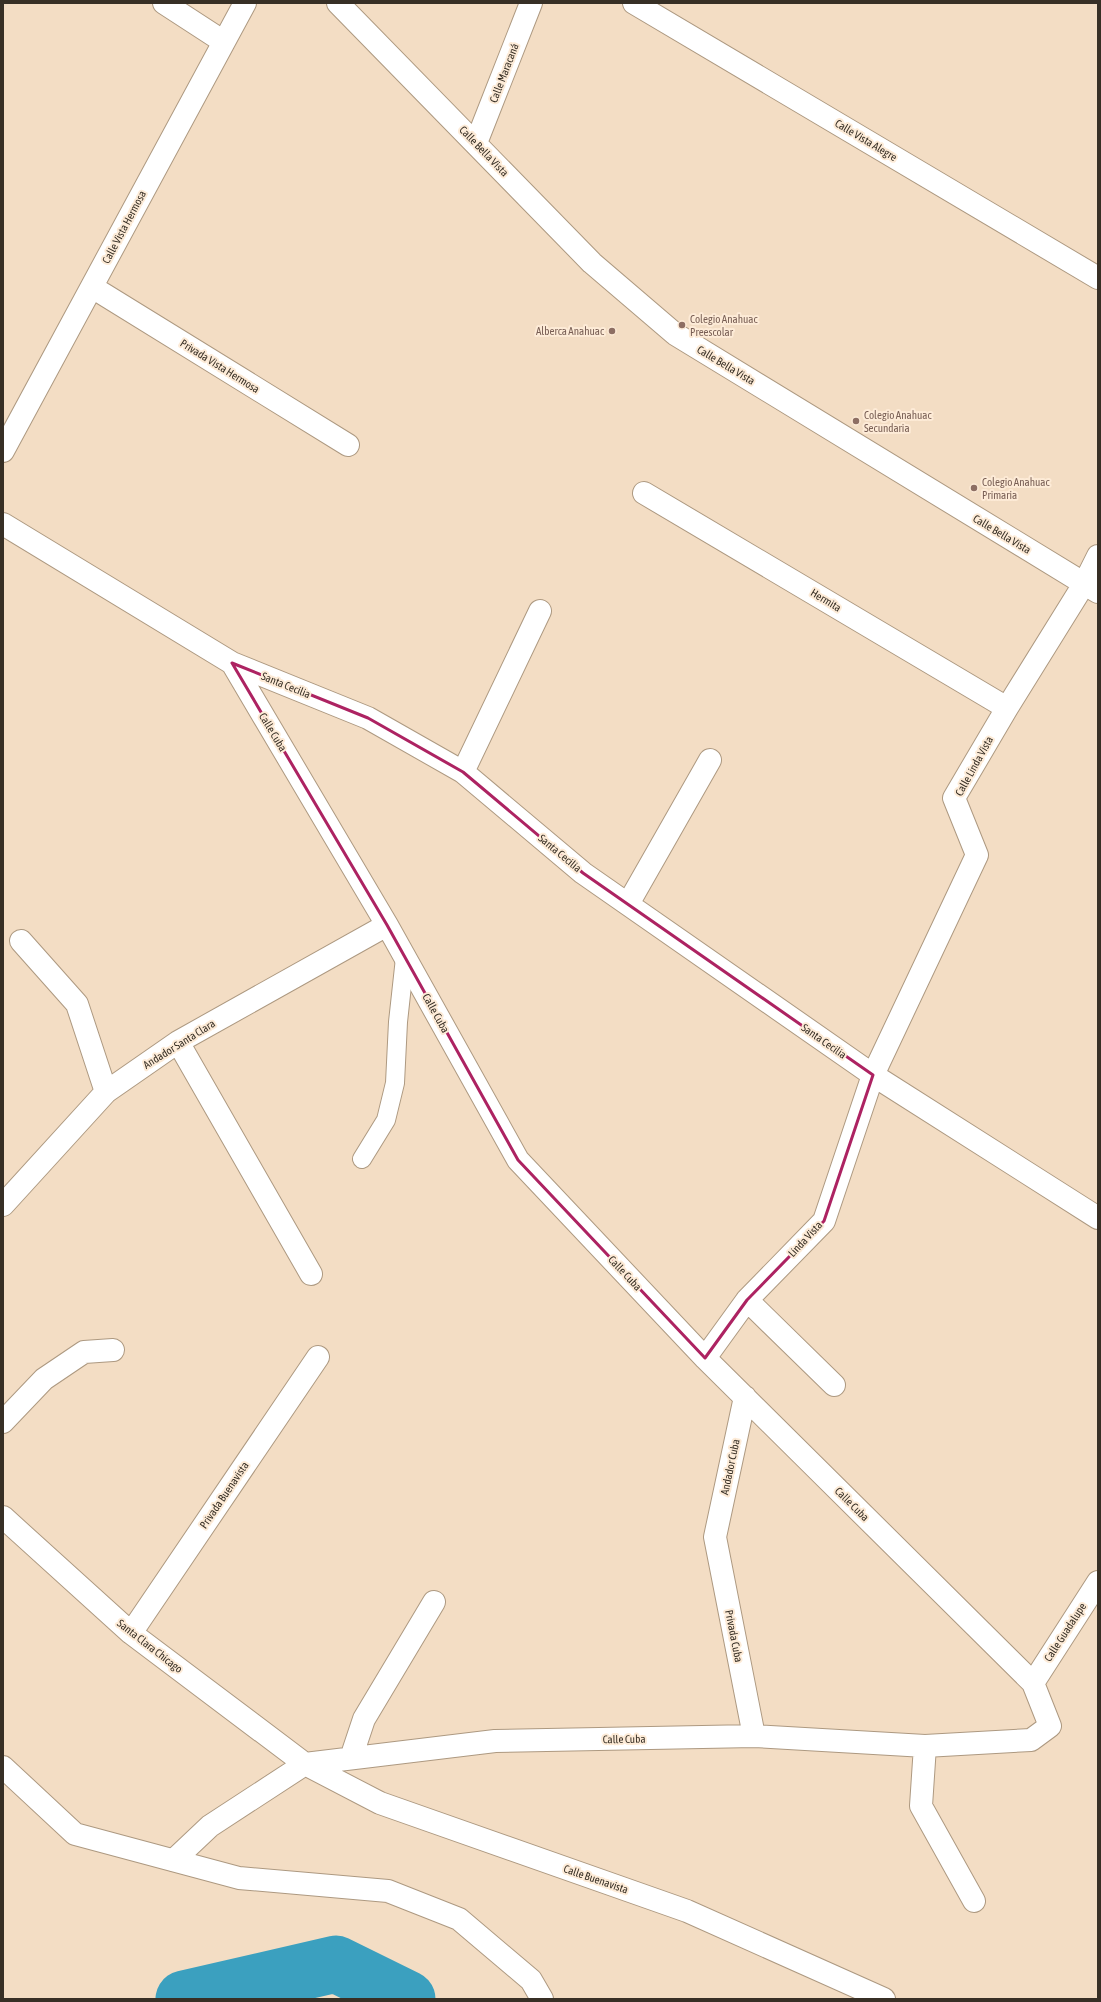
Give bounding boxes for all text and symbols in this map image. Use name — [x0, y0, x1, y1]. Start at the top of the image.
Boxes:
street label: Calle Maracaná — [487, 42, 521, 104]
street label: Calle Vista Alegre — [833, 117, 899, 163]
street label: Calle Bella Vista — [457, 123, 511, 179]
street label: Calle Vista Hermosa — [100, 189, 148, 265]
place label: Colegio Anahuac Preescolar — [690, 313, 758, 338]
marker: Colegio Anahuac Preescolar — [677, 320, 687, 330]
place label: Alberca Anahuac — [536, 325, 605, 337]
marker: Alberca Anahuac — [607, 326, 617, 336]
street label: Privada Vista Hermosa — [178, 337, 262, 395]
street label: Calle Bella Vista — [695, 343, 757, 387]
place label: Colegio Anahuac Secundaria — [864, 409, 932, 434]
marker: Colegio Anahuac Secundaria — [851, 416, 861, 426]
place label: Colegio Anahuac Primaria — [982, 476, 1050, 501]
marker: Colegio Anahuac Primaria — [969, 483, 979, 493]
street label: Calle Bella Vista — [971, 512, 1033, 556]
street label: Hermita — [809, 586, 843, 614]
street label: Santa Cecilia — [260, 670, 312, 700]
street label: Calle Cuba — [257, 711, 289, 753]
street label: Calle Linda Vista — [953, 734, 995, 798]
street label: Santa Cecilia — [536, 832, 584, 874]
street label: Calle Cuba — [420, 991, 452, 1035]
street label: Andador Santa Clara — [141, 1017, 217, 1071]
street label: Santa Cecilia — [799, 1021, 849, 1061]
street label: Linda Vista — [786, 1219, 824, 1259]
street label: Calle Cuba — [606, 1253, 644, 1293]
street label: Andador Cuba — [718, 1438, 742, 1496]
street label: Privada Buenavista — [197, 1459, 251, 1531]
street label: Calle Cuba — [833, 1485, 871, 1523]
street label: Calle Guadalupe — [1042, 1601, 1088, 1663]
street label: Privada Cuba — [723, 1609, 745, 1663]
street label: Santa Clara Chicago — [115, 1617, 185, 1675]
street label: Calle Cuba — [602, 1733, 646, 1745]
street label: Calle Buenavista — [562, 1862, 630, 1896]

